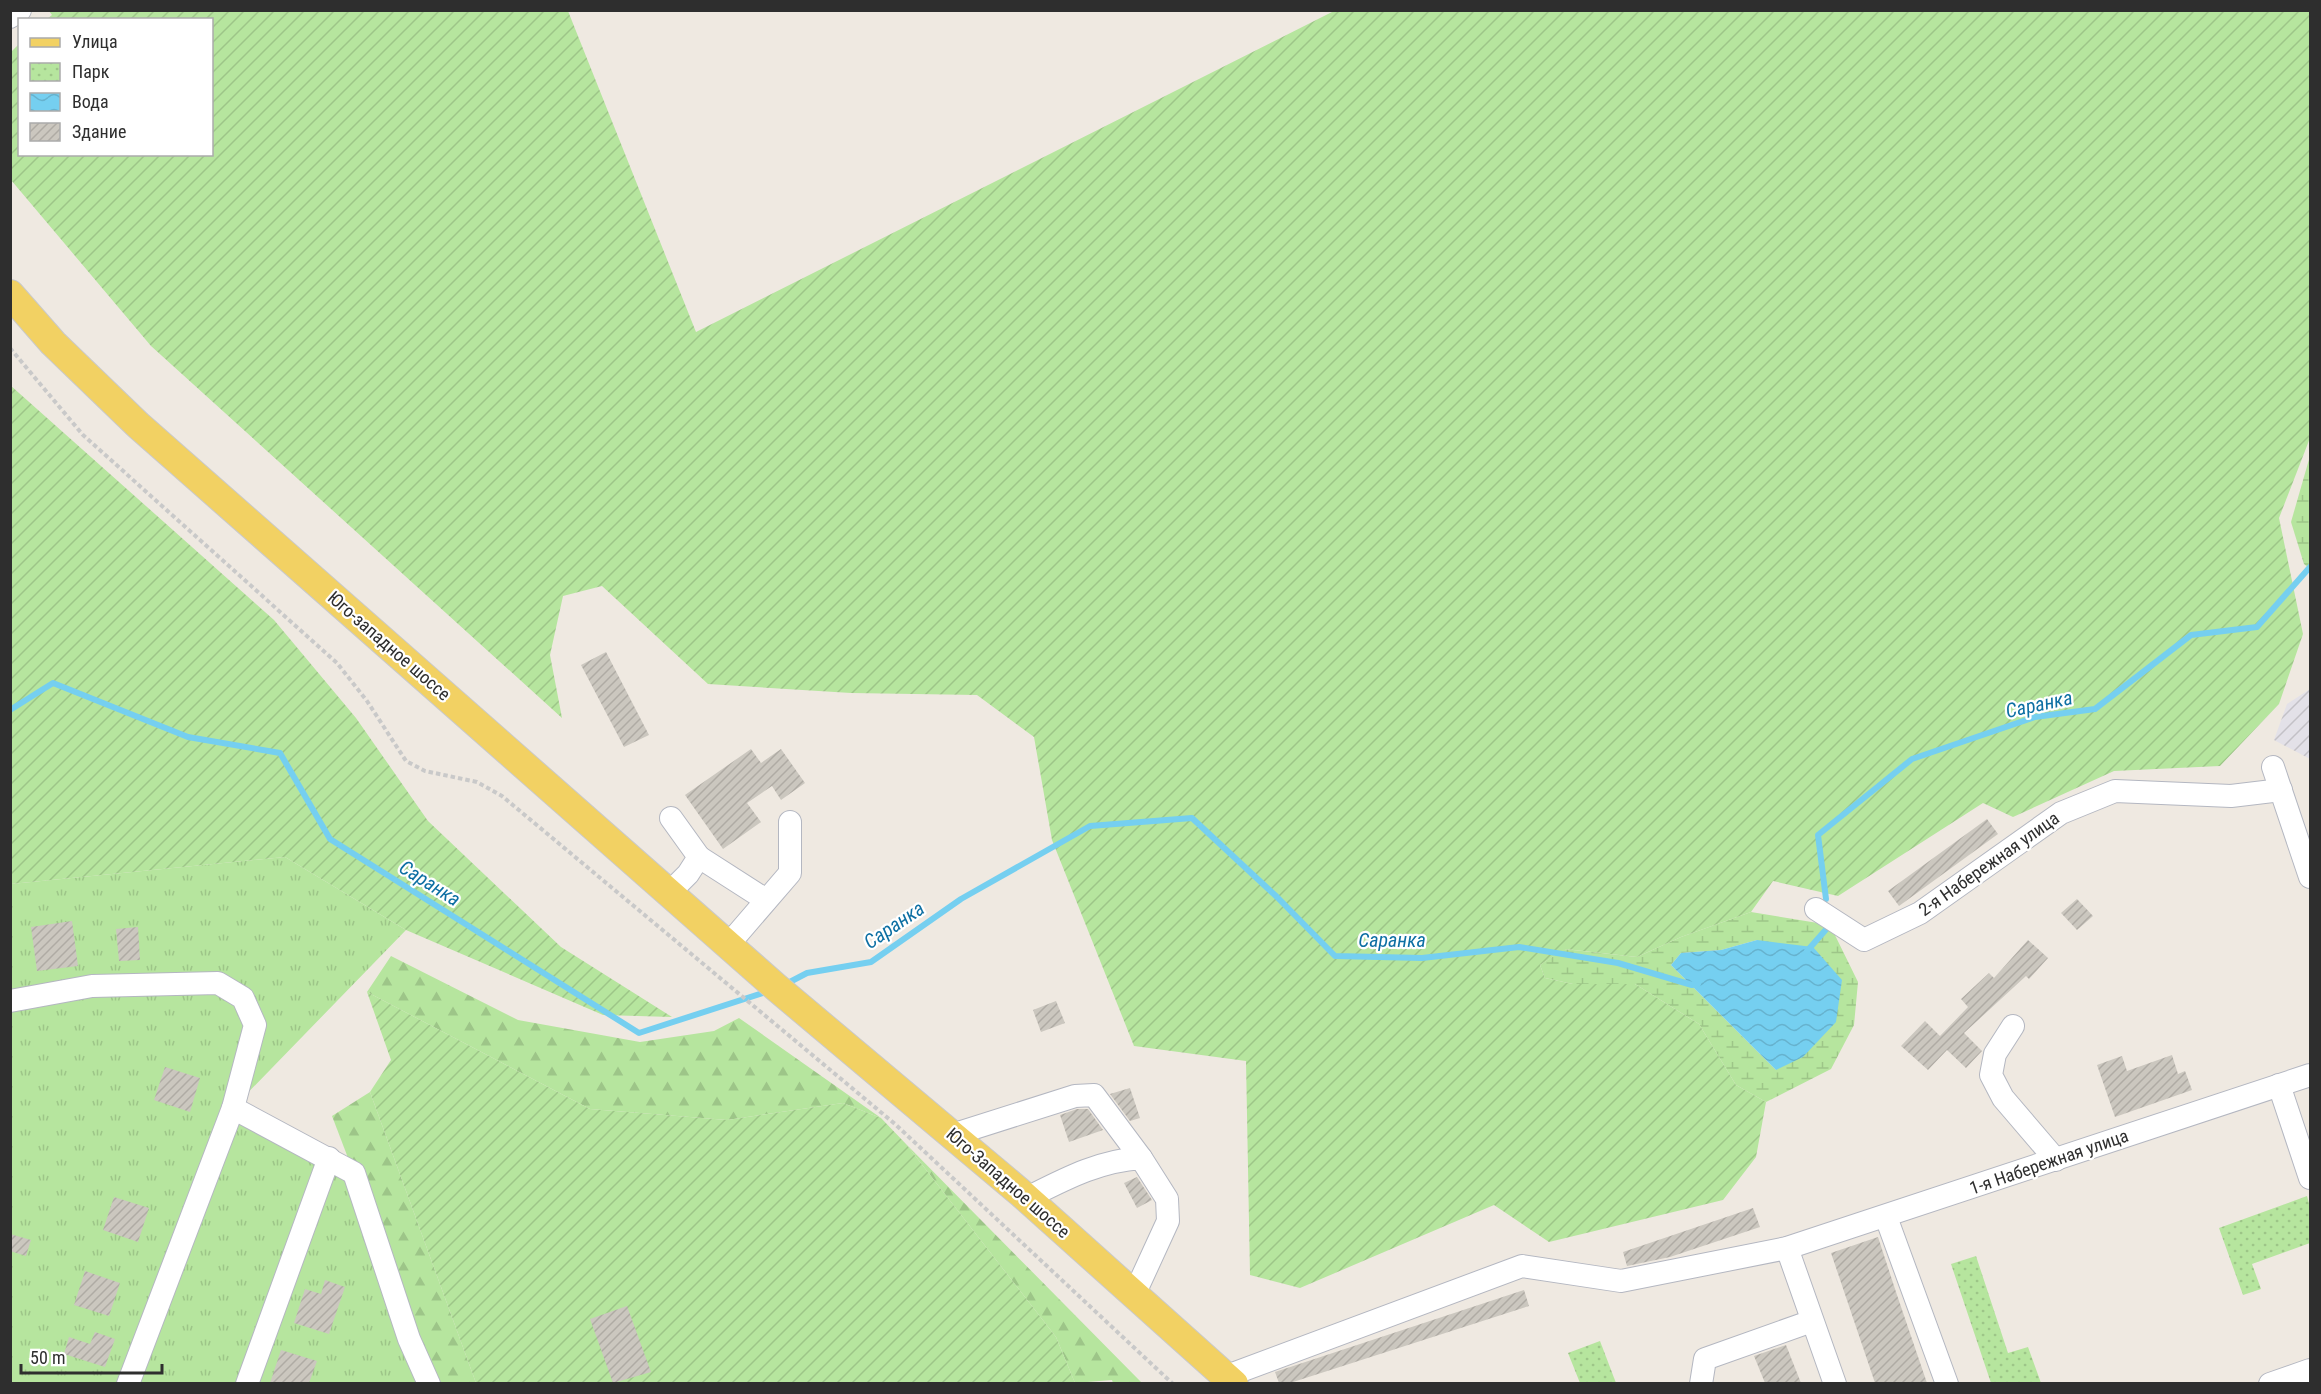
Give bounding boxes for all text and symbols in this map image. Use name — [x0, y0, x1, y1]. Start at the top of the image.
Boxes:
legend — [18, 18, 213, 156]
text: Улица — [72, 31, 118, 52]
text: Парк — [72, 61, 110, 82]
text: Вода — [72, 91, 109, 112]
text: Здание — [72, 121, 126, 142]
street label: Юго-западное шоссе — [324, 587, 455, 705]
water label: Саранка — [2003, 685, 2075, 723]
street label: 2-я Набережная улица — [1914, 807, 2063, 920]
water label: Саранка — [395, 855, 465, 911]
water label: Саранка — [859, 896, 929, 954]
water label: Саранка — [1358, 928, 1426, 952]
street label: Юго-Западное шоссе — [942, 1123, 1074, 1242]
street label: 1-я Набережная улица — [1967, 1124, 2131, 1199]
scale bar — [21, 1337, 162, 1375]
text: 50 m — [30, 1347, 65, 1368]

